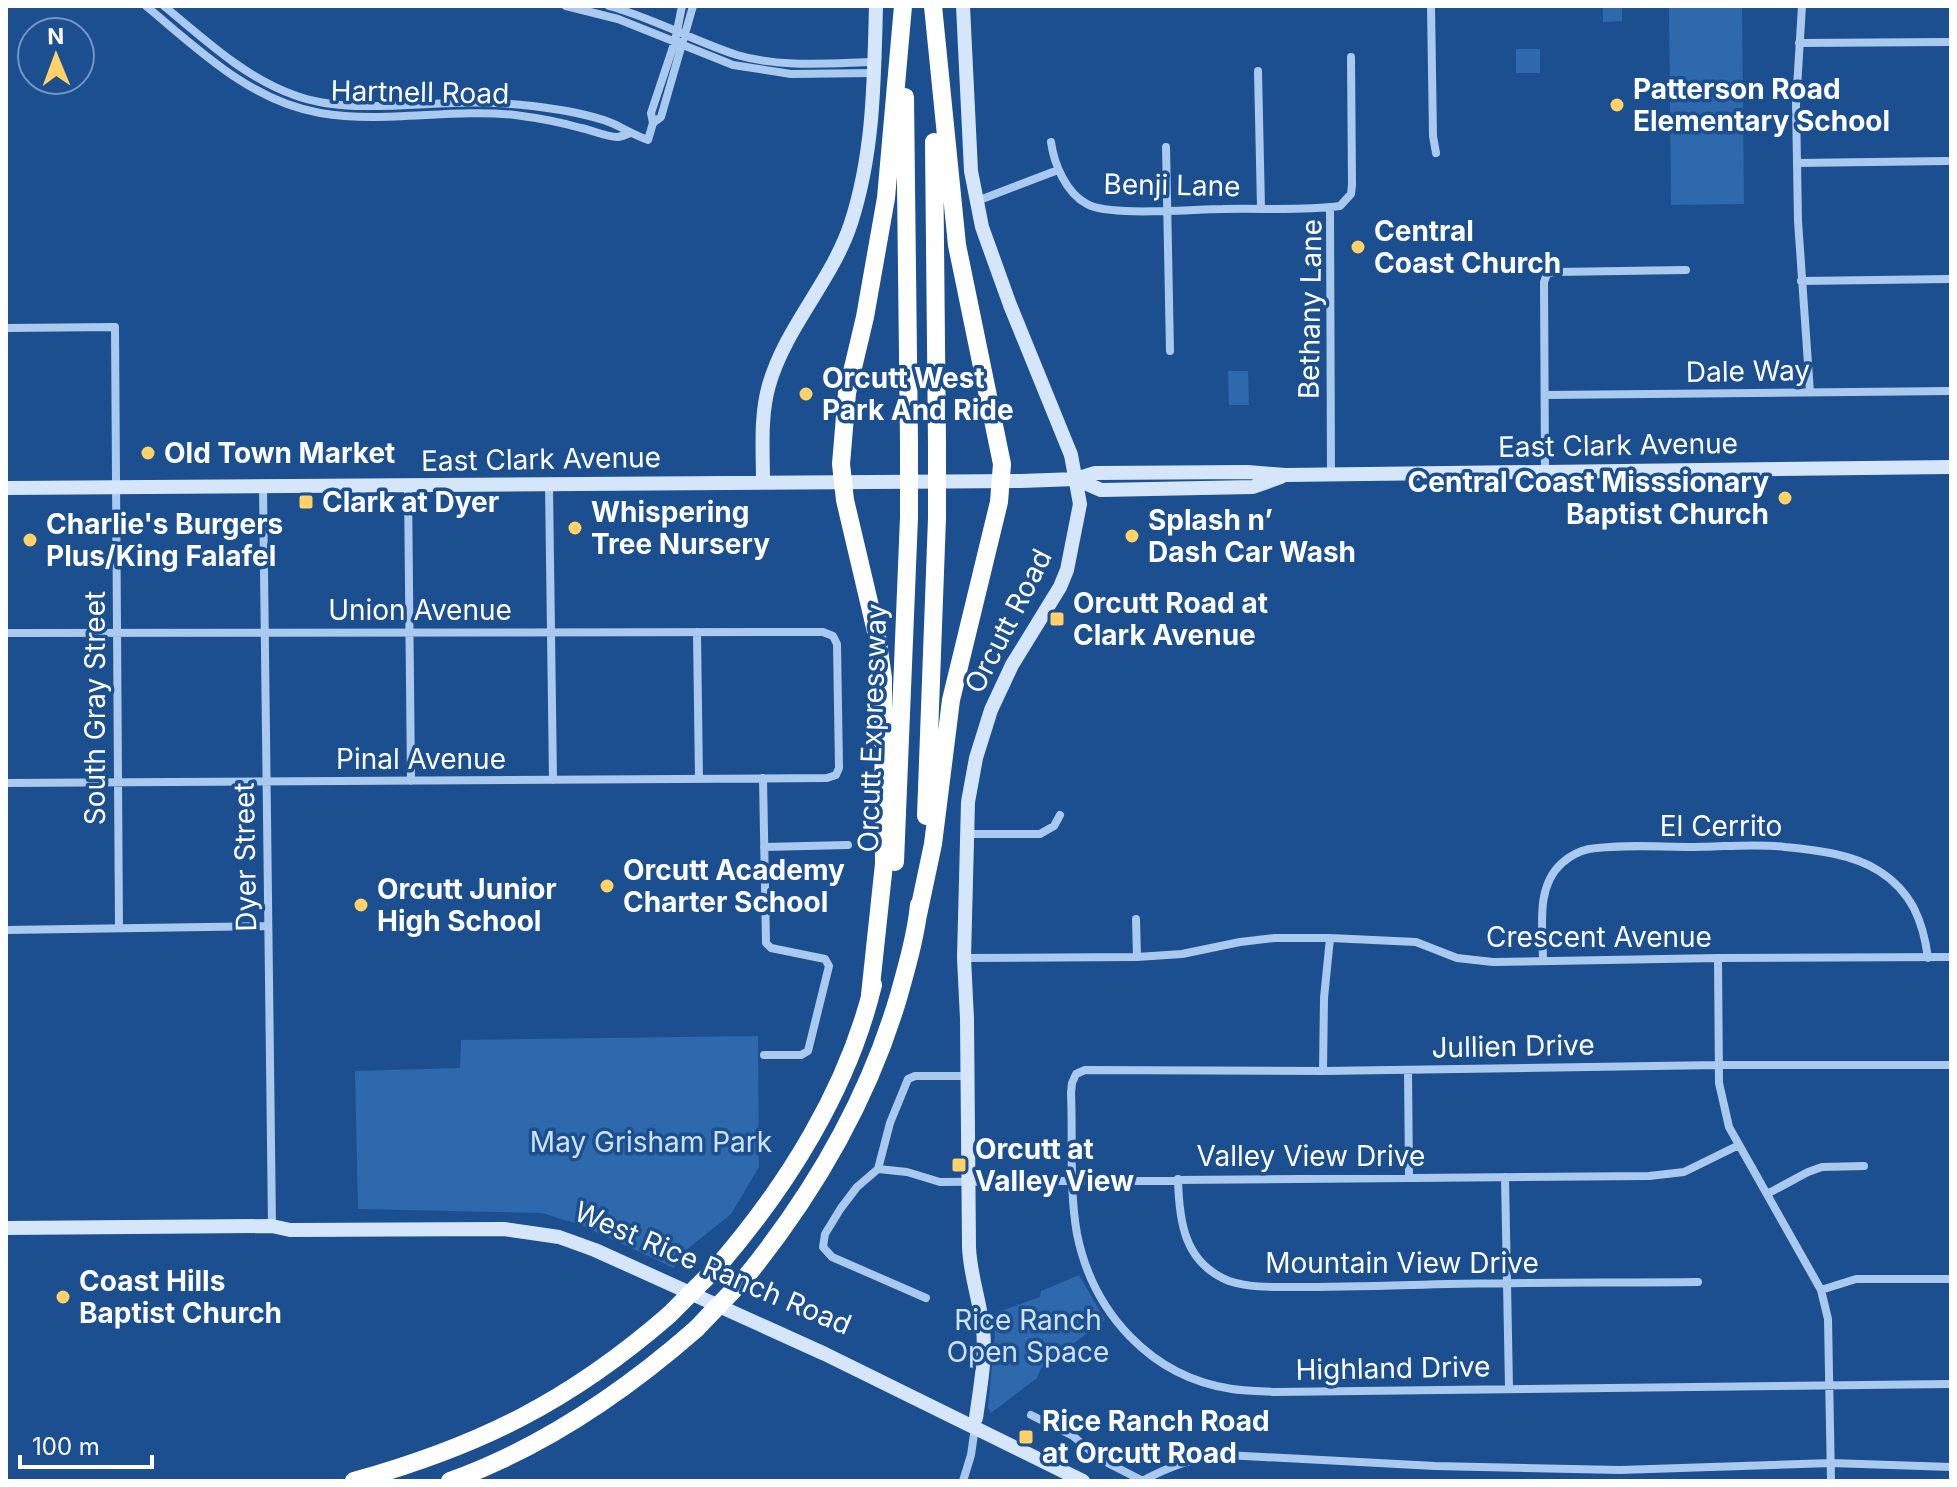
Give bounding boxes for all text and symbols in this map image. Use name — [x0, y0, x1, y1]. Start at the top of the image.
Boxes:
north arrow — [16, 16, 96, 96]
text: N — [47, 23, 64, 49]
place label: Patterson Road Elementary School — [1633, 72, 1890, 138]
street label: Hartnell Road — [330, 73, 510, 111]
marker: Patterson Road Elementary School — [1608, 96, 1626, 114]
street label: Benji Lane — [1103, 167, 1241, 203]
place label: Central Coast Church — [1374, 214, 1561, 280]
street label: Bethany Lane — [1291, 219, 1329, 399]
marker: Central Coast Church — [1349, 238, 1367, 256]
street label: Dale Way — [1686, 353, 1810, 389]
place label: Orcutt West Park And Ride — [822, 361, 1014, 427]
marker: Orcutt West Park And Ride — [797, 385, 815, 403]
street label: East Clark Avenue — [1498, 426, 1738, 464]
place label: Old Town Market — [164, 436, 395, 470]
street label: East Clark Avenue — [421, 440, 661, 478]
marker: Old Town Market — [139, 444, 157, 462]
place label: Central Coast Misssionary Baptist Church — [1408, 465, 1769, 531]
place label: Clark at Dyer — [322, 485, 499, 519]
marker: Central Coast Misssionary Baptist Church — [1776, 489, 1794, 507]
marker: Clark at Dyer — [297, 493, 315, 511]
place label: Whispering Tree Nursery — [591, 495, 770, 561]
place label: Splash n’ Dash Car Wash — [1148, 503, 1356, 569]
place label: Charlie's Burgers Plus/King Falafel — [46, 507, 283, 573]
marker: Whispering Tree Nursery — [566, 519, 584, 537]
marker: Splash n’ Dash Car Wash — [1123, 527, 1141, 545]
marker: Charlie's Burgers Plus/King Falafel — [21, 531, 39, 549]
street label: Orcutt Road — [957, 543, 1059, 699]
place label: Orcutt Road at Clark Avenue — [1073, 586, 1268, 652]
street label: South Gray Street — [78, 591, 112, 825]
street label: Union Avenue — [328, 593, 512, 627]
street label: Orcutt Expressway — [851, 603, 893, 853]
marker: Orcutt Road at Clark Avenue — [1048, 610, 1066, 628]
street label: Pinal Avenue — [336, 742, 506, 776]
street label: Dyer Street — [227, 782, 263, 932]
street label: El Cerrito — [1660, 809, 1782, 843]
place label: Orcutt Academy Charter School — [623, 853, 845, 919]
place label: Orcutt Junior High School — [377, 872, 557, 938]
marker: Orcutt Academy Charter School — [598, 877, 616, 895]
marker: Orcutt Junior High School — [352, 896, 370, 914]
street label: Crescent Avenue — [1486, 920, 1712, 954]
street label: Jullien Drive — [1431, 1028, 1595, 1064]
park label: May Grisham Park — [530, 1125, 772, 1159]
place label: Orcutt at Valley View — [975, 1132, 1134, 1198]
street label: Valley View Drive — [1197, 1139, 1425, 1173]
marker: Orcutt at Valley View — [950, 1156, 968, 1174]
street label: West Rice Ranch Road — [569, 1194, 857, 1342]
street label: Mountain View Drive — [1265, 1246, 1539, 1280]
place label: Coast Hills Baptist Church — [79, 1264, 282, 1330]
marker: Coast Hills Baptist Church — [54, 1288, 72, 1306]
park label: Rice Ranch Open Space — [947, 1303, 1109, 1369]
street label: Highland Drive — [1295, 1349, 1491, 1387]
place label: Rice Ranch Road at Orcutt Road — [1042, 1404, 1270, 1470]
scale bar — [20, 1419, 152, 1469]
marker: Rice Ranch Road at Orcutt Road — [1017, 1428, 1035, 1446]
text: 100 m — [32, 1432, 100, 1461]

